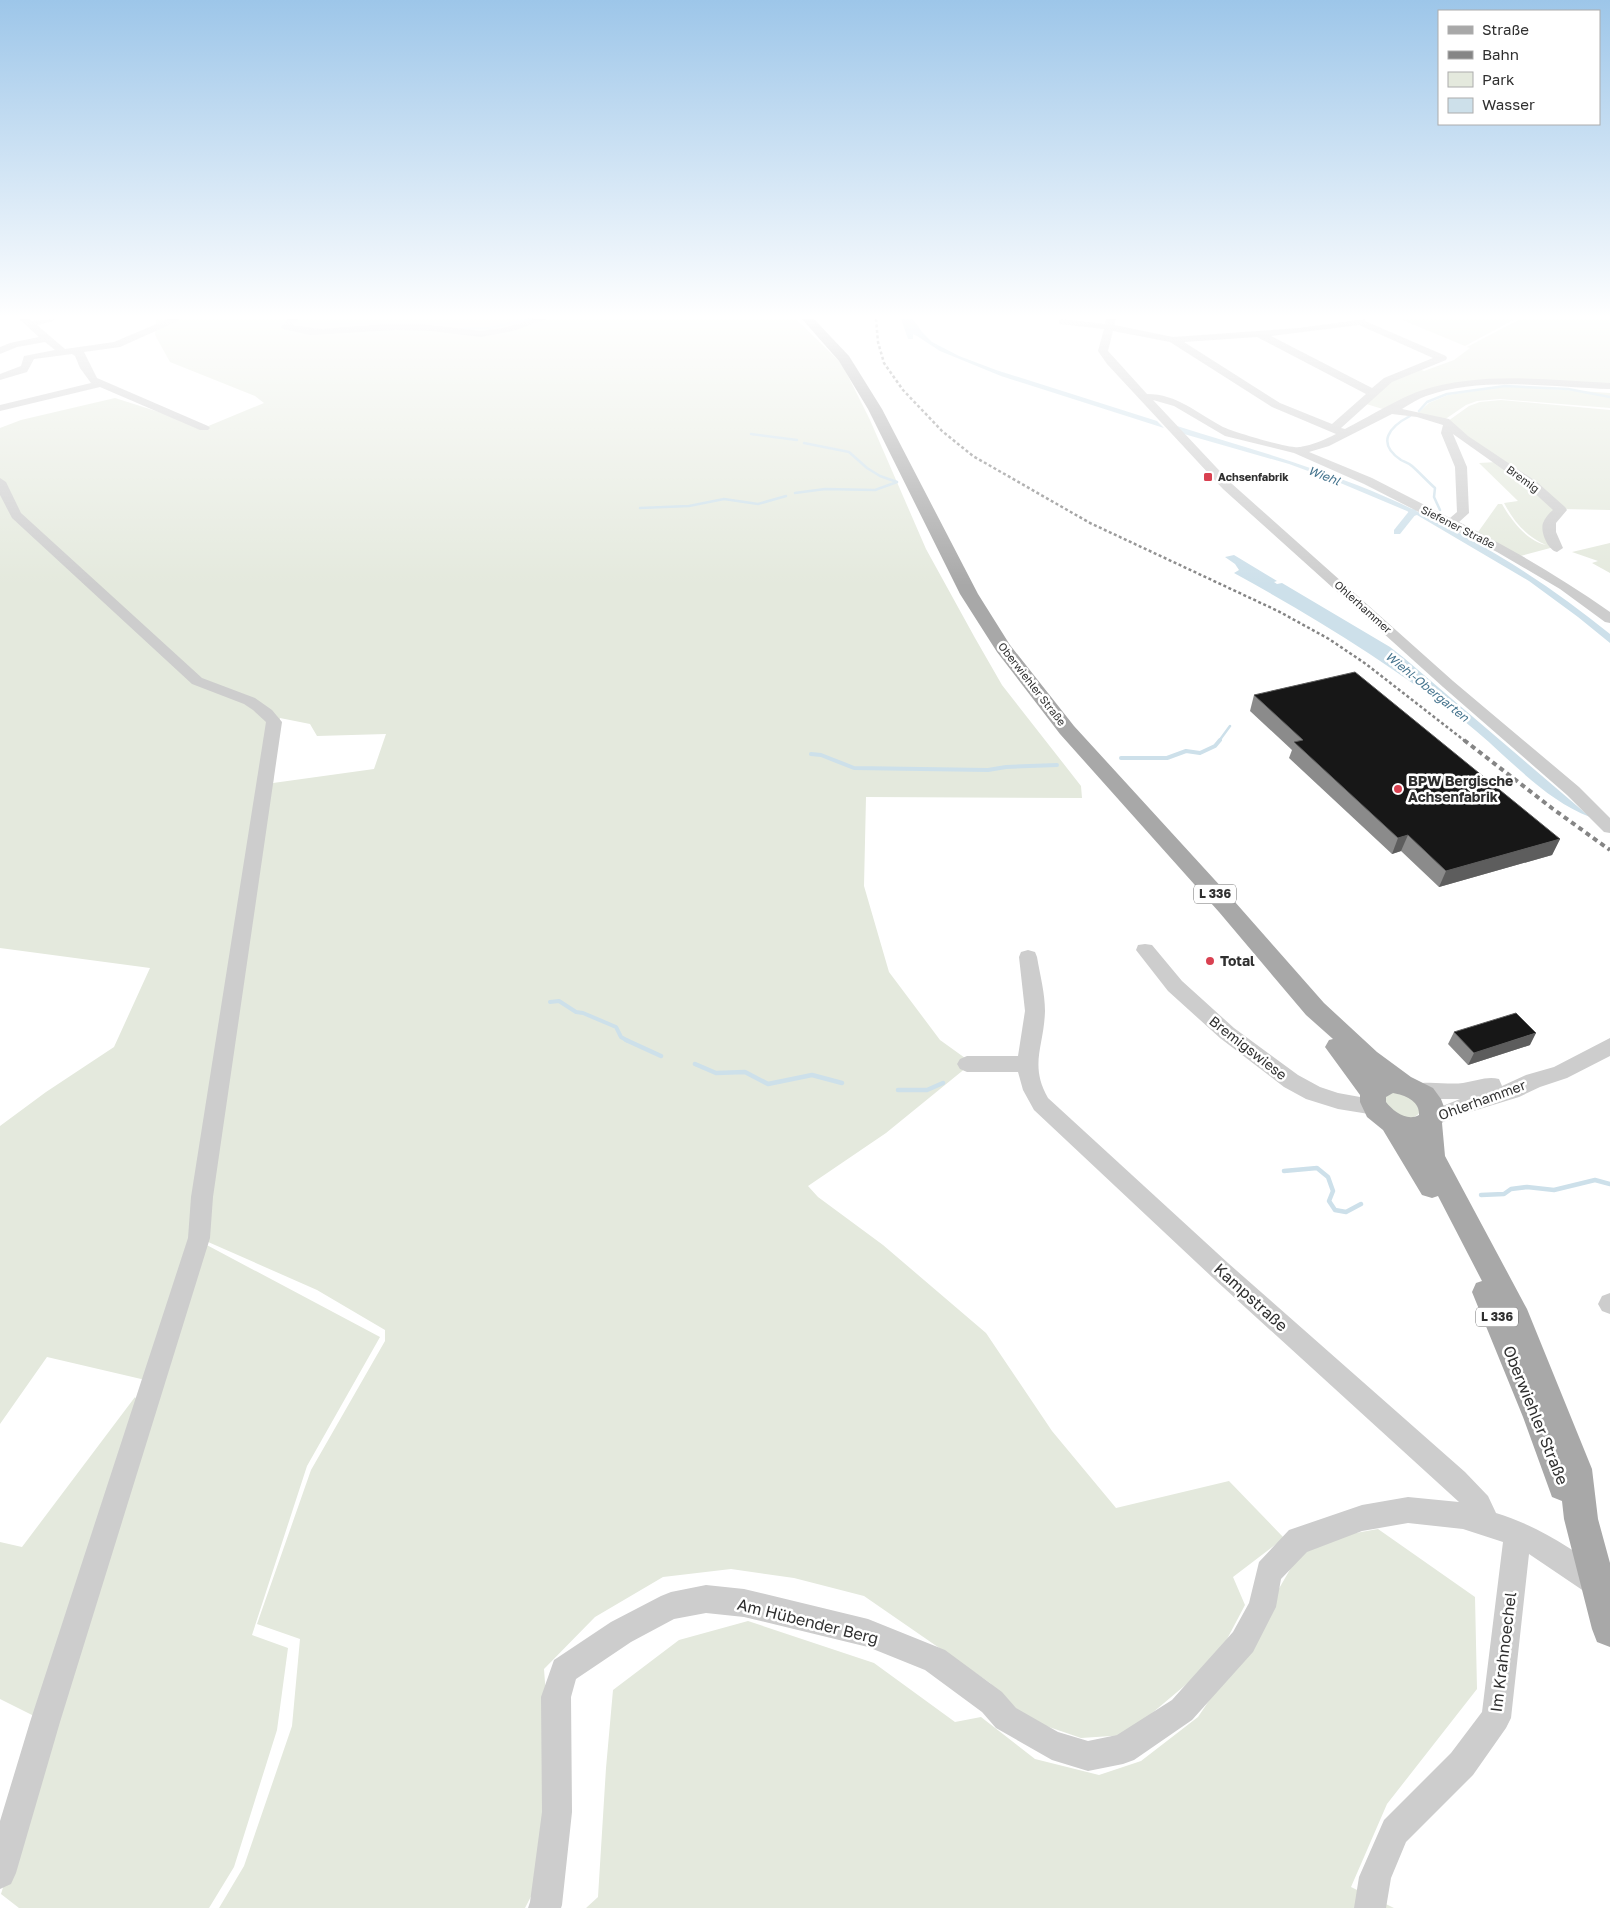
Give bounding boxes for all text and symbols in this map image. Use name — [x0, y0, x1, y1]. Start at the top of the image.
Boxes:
legend — [1438, 10, 1600, 125]
text: Straße — [1482, 20, 1529, 38]
text: Bahn — [1482, 45, 1519, 63]
text: Park — [1482, 70, 1515, 88]
text: Wasser — [1482, 95, 1535, 113]
street label: Bremig — [1504, 462, 1542, 495]
water label: Wiehl — [1306, 463, 1343, 489]
place label: Achsenfabrik — [1218, 470, 1289, 483]
marker: Achsenfabrik — [1202, 471, 1214, 483]
street label: Siefener Straße — [1419, 502, 1497, 551]
street label: Ohlerhammer — [1332, 578, 1395, 636]
street label: Oberwiehler Straße — [996, 639, 1069, 728]
water label: Wiehl-Obergarten — [1383, 648, 1473, 725]
place label: BPW Bergische Achsenfabrik — [1408, 772, 1513, 805]
marker: BPW Bergische Achsenfabrik — [1392, 783, 1404, 795]
road number: L 336 — [1194, 884, 1236, 904]
place label: Total — [1220, 952, 1255, 969]
marker: Total — [1204, 955, 1216, 967]
street label: Bremigswiese — [1206, 1012, 1290, 1083]
street label: Ohlerhammer — [1436, 1076, 1528, 1123]
street label: Kampstraße — [1210, 1259, 1292, 1335]
road number: L 336 — [1476, 1308, 1518, 1326]
street label: Oberwiehler Straße — [1499, 1342, 1573, 1488]
street label: Im Krahnoechel — [1486, 1591, 1520, 1713]
street label: Am Hübender Berg — [735, 1594, 881, 1648]

